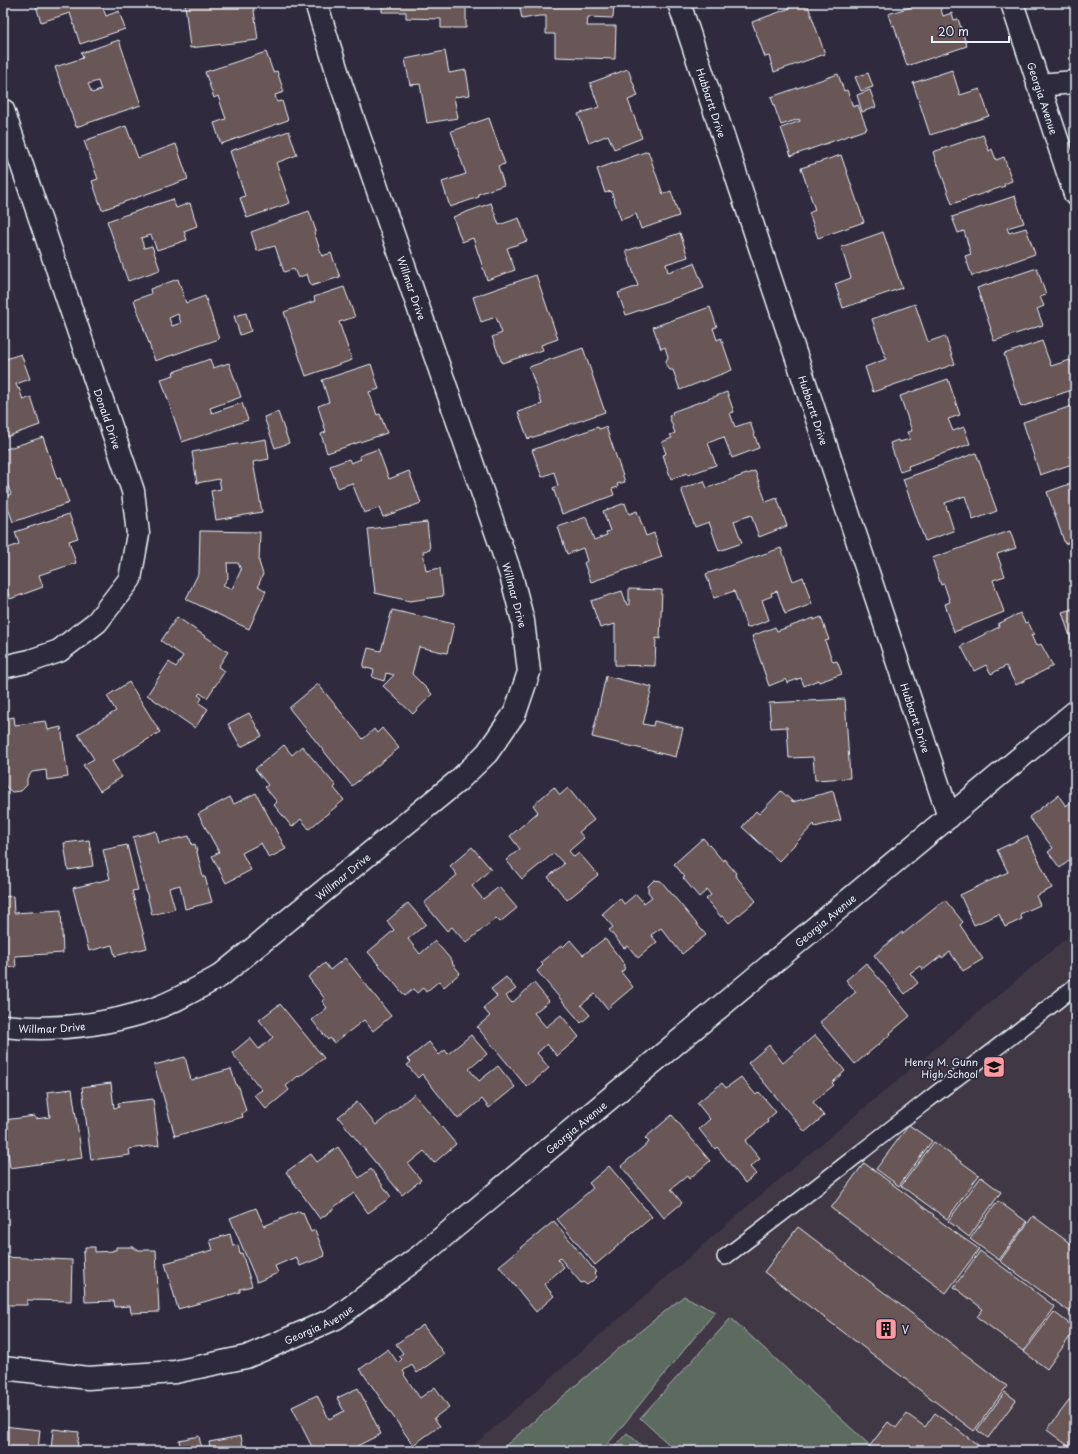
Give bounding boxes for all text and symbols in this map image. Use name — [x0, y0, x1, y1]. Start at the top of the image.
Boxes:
scale bar — [932, 18, 1009, 44]
text: 20 m — [938, 22, 969, 40]
street label: Georgia Avenue — [1024, 60, 1062, 137]
street label: Hubbartt Drive — [694, 66, 731, 139]
street label: Willmar Drive — [394, 254, 430, 323]
street label: Hubbartt Drive — [796, 373, 833, 447]
street label: Donald Drive — [91, 386, 126, 451]
street label: Willmar Drive — [499, 561, 531, 630]
street label: Hubbartt Drive — [898, 681, 935, 754]
street label: Willmar Drive — [312, 848, 373, 903]
street label: Georgia Avenue — [791, 890, 859, 950]
street label: Willmar Drive — [18, 1017, 87, 1035]
place label: Henry M. Gunn High School — [904, 1054, 978, 1081]
school or university icon: Henry M. Gunn High School — [981, 1054, 1007, 1080]
street label: Georgia Avenue — [542, 1097, 610, 1157]
street label: Georgia Avenue — [281, 1300, 356, 1347]
building icon: V — [873, 1316, 899, 1342]
place label: V — [902, 1322, 909, 1337]

